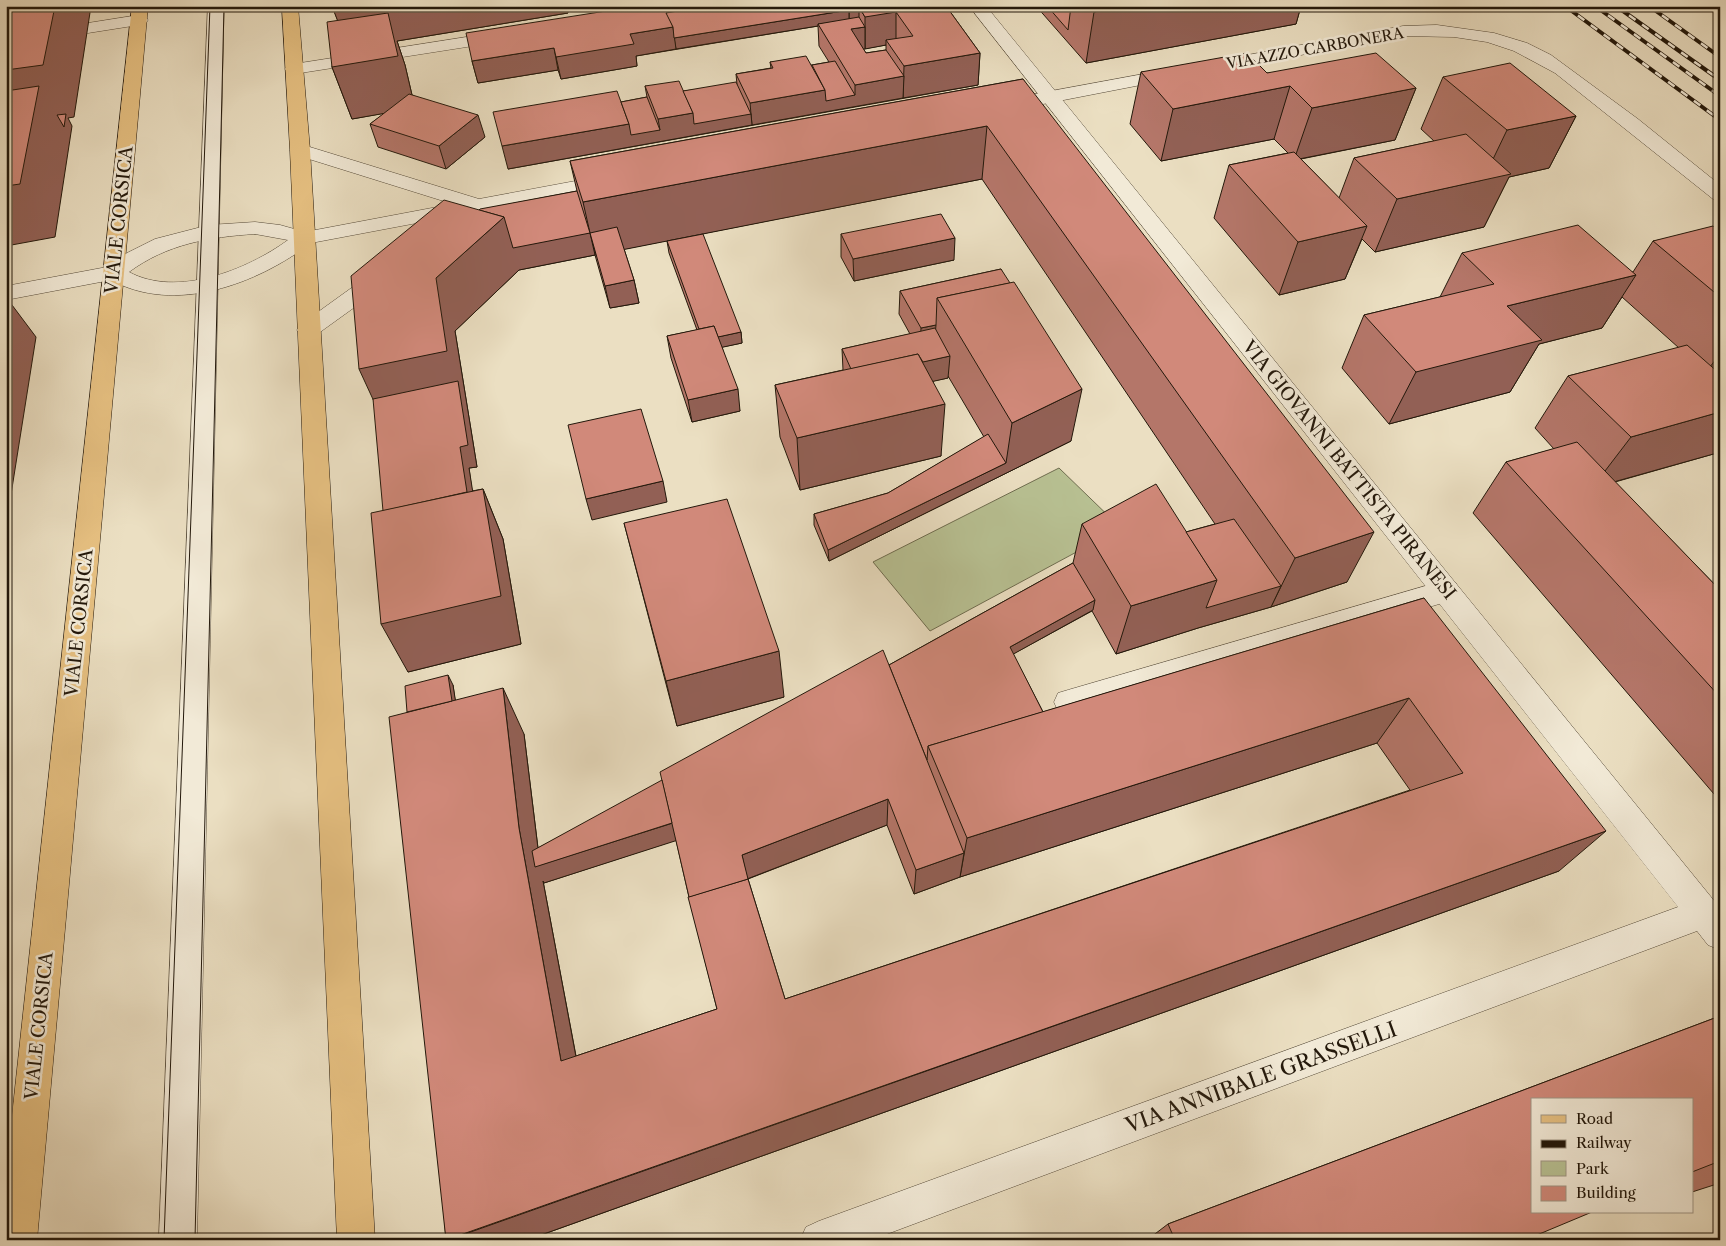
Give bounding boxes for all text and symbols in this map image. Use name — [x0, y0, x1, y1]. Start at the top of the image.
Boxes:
street label: VIA AZZO CARBONERA — [1224, 23, 1406, 73]
street label: VIALE CORSICA — [100, 144, 138, 296]
street label: VIA GIOVANNI BATTISTA PIRANESI — [1237, 335, 1460, 604]
street label: VIALE CORSICA — [60, 547, 98, 699]
street label: VIALE CORSICA — [20, 950, 58, 1102]
street label: VIA ANNIBALE GRASSELLI — [1121, 1016, 1400, 1138]
legend — [1531, 1098, 1694, 1214]
text: Road — [1576, 1109, 1613, 1128]
text: Railway — [1576, 1133, 1632, 1152]
text: Park — [1576, 1159, 1610, 1178]
text: Building — [1576, 1183, 1636, 1202]

